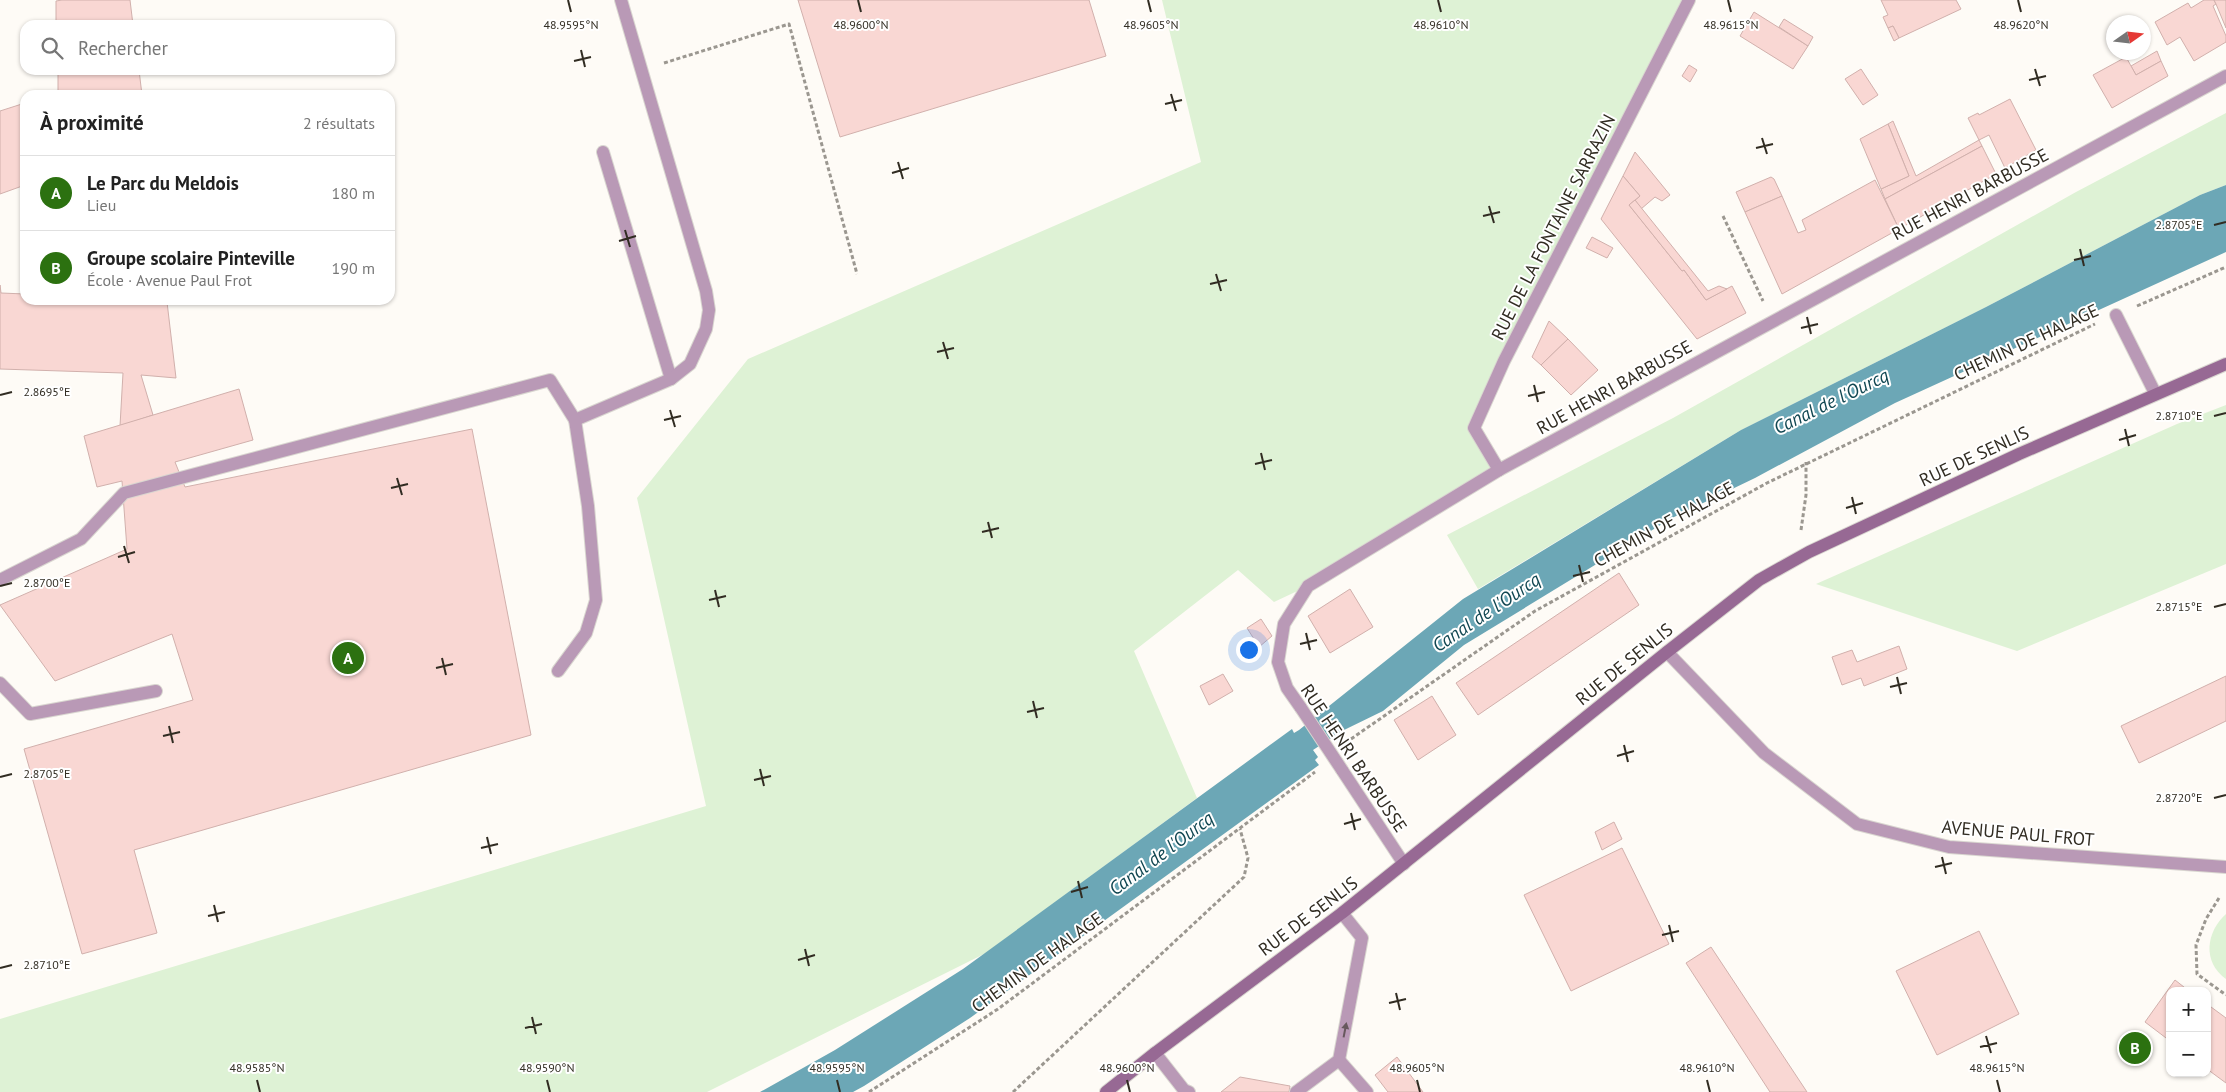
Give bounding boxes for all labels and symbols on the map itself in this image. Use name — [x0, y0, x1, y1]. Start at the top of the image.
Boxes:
north arrow — [2106, 15, 2151, 60]
text: 48.9595°N — [544, 17, 598, 32]
text: 48.9600°N — [834, 17, 888, 32]
text: 48.9605°N — [1124, 17, 1178, 32]
text: 48.9610°N — [1414, 17, 1468, 32]
text: 48.9615°N — [1704, 17, 1758, 32]
text: 48.9620°N — [1994, 17, 2048, 32]
street label: RUE DE LA FONTAINE SARRAZIN — [1486, 110, 1620, 344]
street label: RUE HENRI BARBUSSE — [1888, 143, 2052, 245]
text: 2.8705°E — [2156, 217, 2202, 232]
street label: CHEMIN DE HALAGE — [1950, 298, 2102, 386]
street label: RUE HENRI BARBUSSE — [1532, 335, 1696, 439]
water label: Canal de l'Ourcq — [1769, 363, 1893, 439]
text: 2.8695°E — [24, 384, 70, 399]
text: 2.8710°E — [2156, 408, 2202, 423]
street label: RUE DE SENLIS — [1915, 421, 2033, 491]
street label: CHEMIN DE HALAGE — [1590, 476, 1738, 572]
water label: Canal de l'Ourcq — [1427, 567, 1545, 657]
text: 2.8700°E — [24, 575, 70, 590]
text: 2.8715°E — [2156, 599, 2202, 614]
street label: RUE DE SENLIS — [1571, 618, 1677, 710]
your location — [1236, 637, 1262, 663]
pin: A — [332, 639, 364, 677]
street label: RUE HENRI BARBUSSE — [1296, 679, 1412, 837]
text: 2.8705°E — [24, 766, 70, 781]
text: 2.8720°E — [2156, 790, 2202, 805]
water label: Canal de l'Ourcq — [1104, 805, 1219, 900]
street label: AVENUE PAUL FROT — [1941, 815, 2095, 851]
street label: RUE DE SENLIS — [1254, 871, 1362, 961]
street label: CHEMIN DE HALAGE — [967, 906, 1107, 1018]
text: 2.8710°E — [24, 957, 70, 972]
one-way arrow — [1341, 1022, 1349, 1038]
pin: B — [2119, 1029, 2151, 1067]
text: 48.9585°N — [230, 1060, 284, 1075]
text: 48.9590°N — [520, 1060, 574, 1075]
text: 48.9595°N — [810, 1060, 864, 1075]
text: 48.9600°N — [1100, 1060, 1154, 1075]
text: 48.9605°N — [1390, 1060, 1444, 1075]
text: 48.9610°N — [1680, 1060, 1734, 1075]
text: 48.9615°N — [1970, 1060, 2024, 1075]

